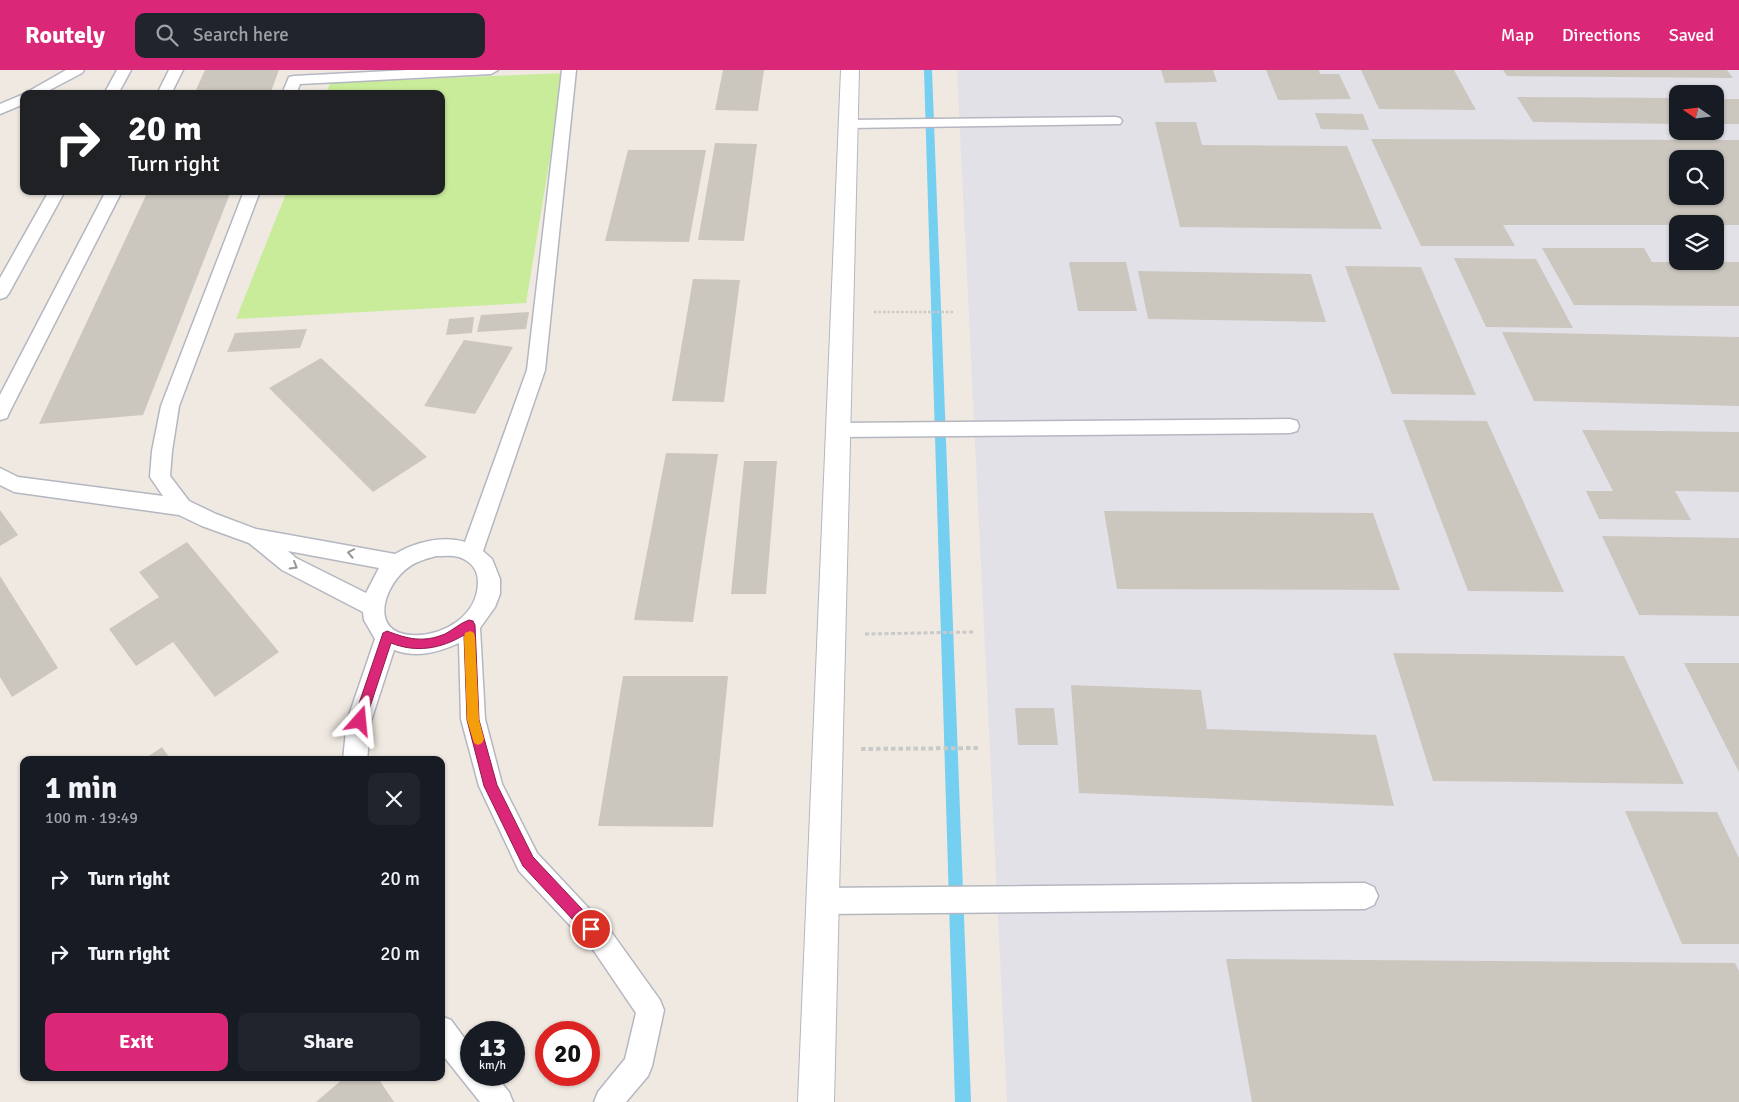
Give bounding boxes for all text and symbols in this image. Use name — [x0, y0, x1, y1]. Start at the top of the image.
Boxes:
search box — [135, 13, 485, 58]
text: Routely — [25, 20, 105, 50]
icon: search — [153, 21, 181, 49]
text: Search here — [193, 23, 289, 47]
text: Map — [1501, 24, 1534, 46]
text: Directions — [1562, 24, 1641, 46]
text: Saved — [1669, 24, 1714, 46]
north arrow — [1669, 85, 1724, 140]
map controls — [1669, 85, 1724, 270]
text: 20 m — [128, 107, 202, 150]
icon: right — [45, 110, 110, 175]
text: Turn right — [128, 150, 220, 177]
button: search — [1669, 150, 1724, 205]
button: layers — [1669, 215, 1724, 270]
one-way arrow — [346, 549, 355, 559]
one-way arrow — [288, 560, 297, 570]
position arrow — [333, 694, 385, 746]
text: 1 min — [45, 770, 117, 807]
button: close — [368, 773, 420, 825]
text: 100 m · 19:49 — [45, 808, 138, 828]
icon: right — [45, 865, 73, 893]
text: Turn right — [88, 867, 170, 891]
text: 20 m — [380, 867, 420, 891]
pin — [570, 908, 612, 950]
icon: arrive — [577, 915, 605, 943]
icon: right — [45, 940, 73, 968]
text: Turn right — [88, 942, 170, 966]
text: 20 m — [380, 942, 420, 966]
button: Exit — [45, 1013, 228, 1071]
button: Share — [238, 1013, 420, 1071]
speed limit sign: 20 — [535, 1021, 600, 1086]
text: 13 — [479, 1032, 506, 1063]
text: km/h — [479, 1058, 506, 1073]

